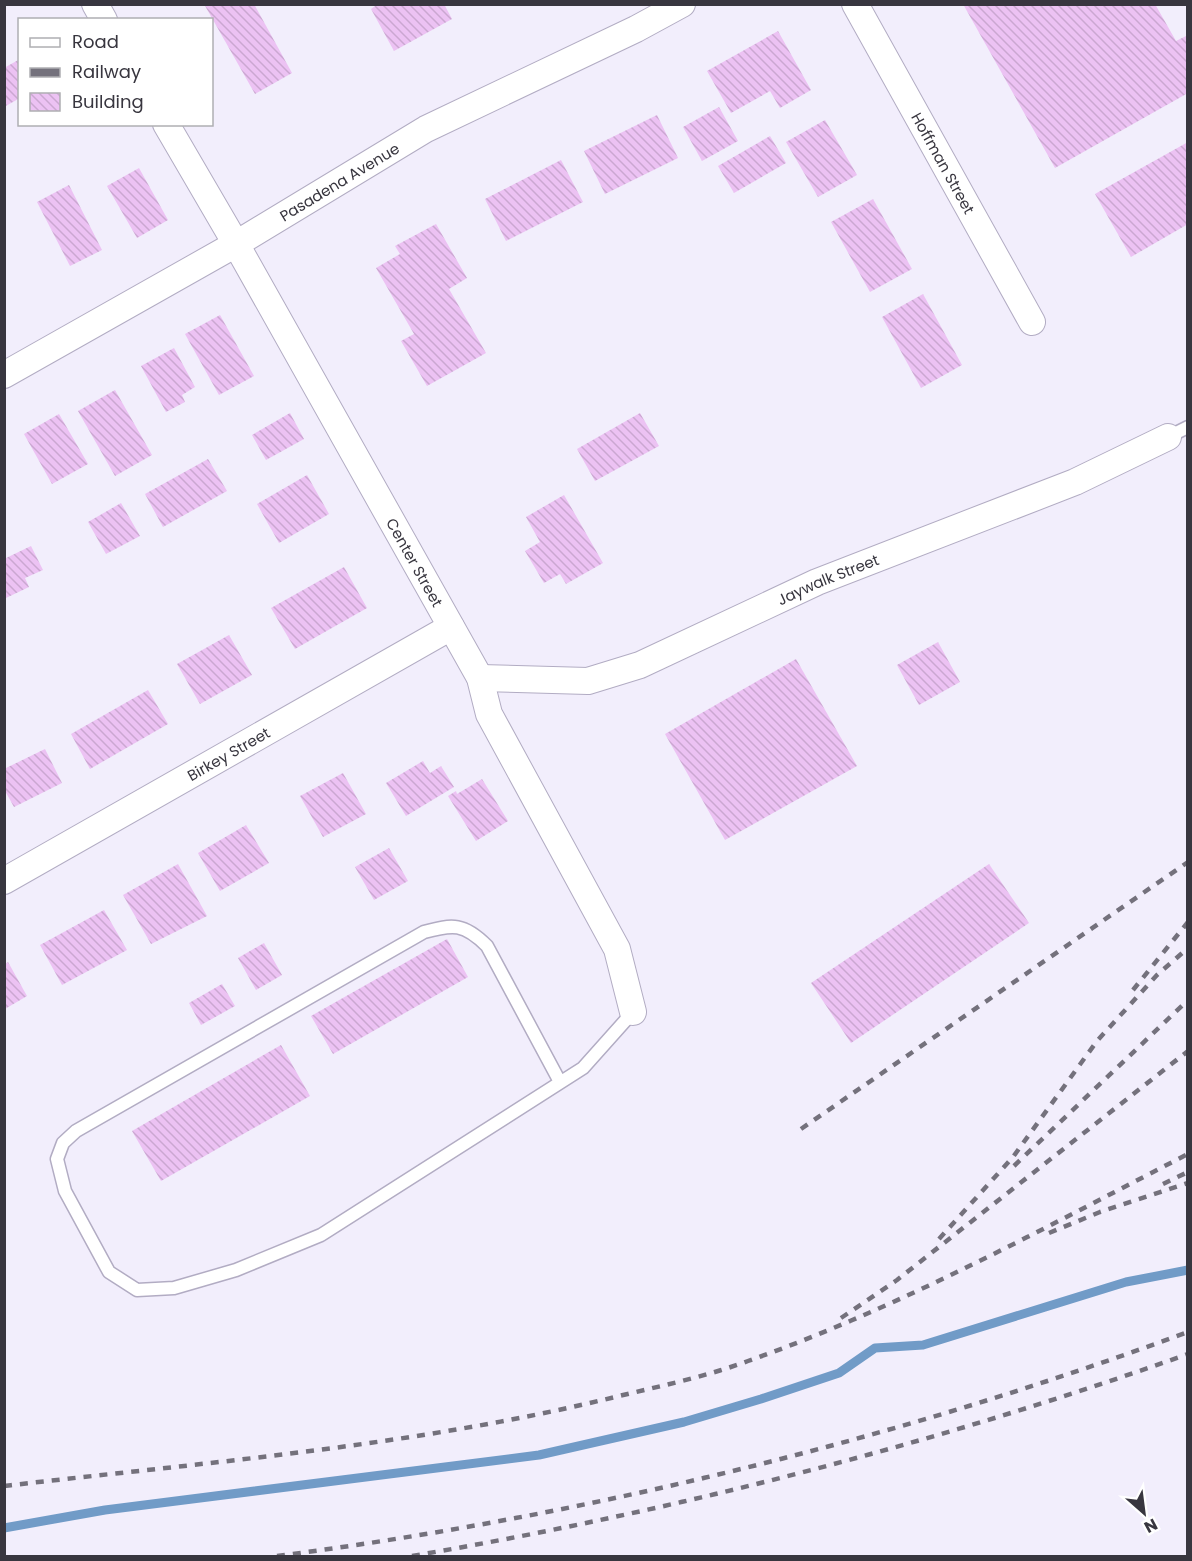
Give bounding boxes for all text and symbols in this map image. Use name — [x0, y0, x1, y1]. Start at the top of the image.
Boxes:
legend — [18, 18, 213, 126]
text: Road — [72, 29, 119, 54]
text: Railway — [72, 59, 141, 84]
text: Building — [72, 89, 144, 114]
street label: Hoffman Street — [907, 109, 980, 218]
street label: Pasadena Avenue — [275, 137, 403, 226]
street label: Center Street — [382, 514, 448, 610]
street label: Jaywalk Street — [773, 549, 882, 610]
street label: Birkey Street — [183, 722, 274, 785]
north arrow — [1114, 1483, 1174, 1543]
text: N — [1140, 1513, 1162, 1539]

